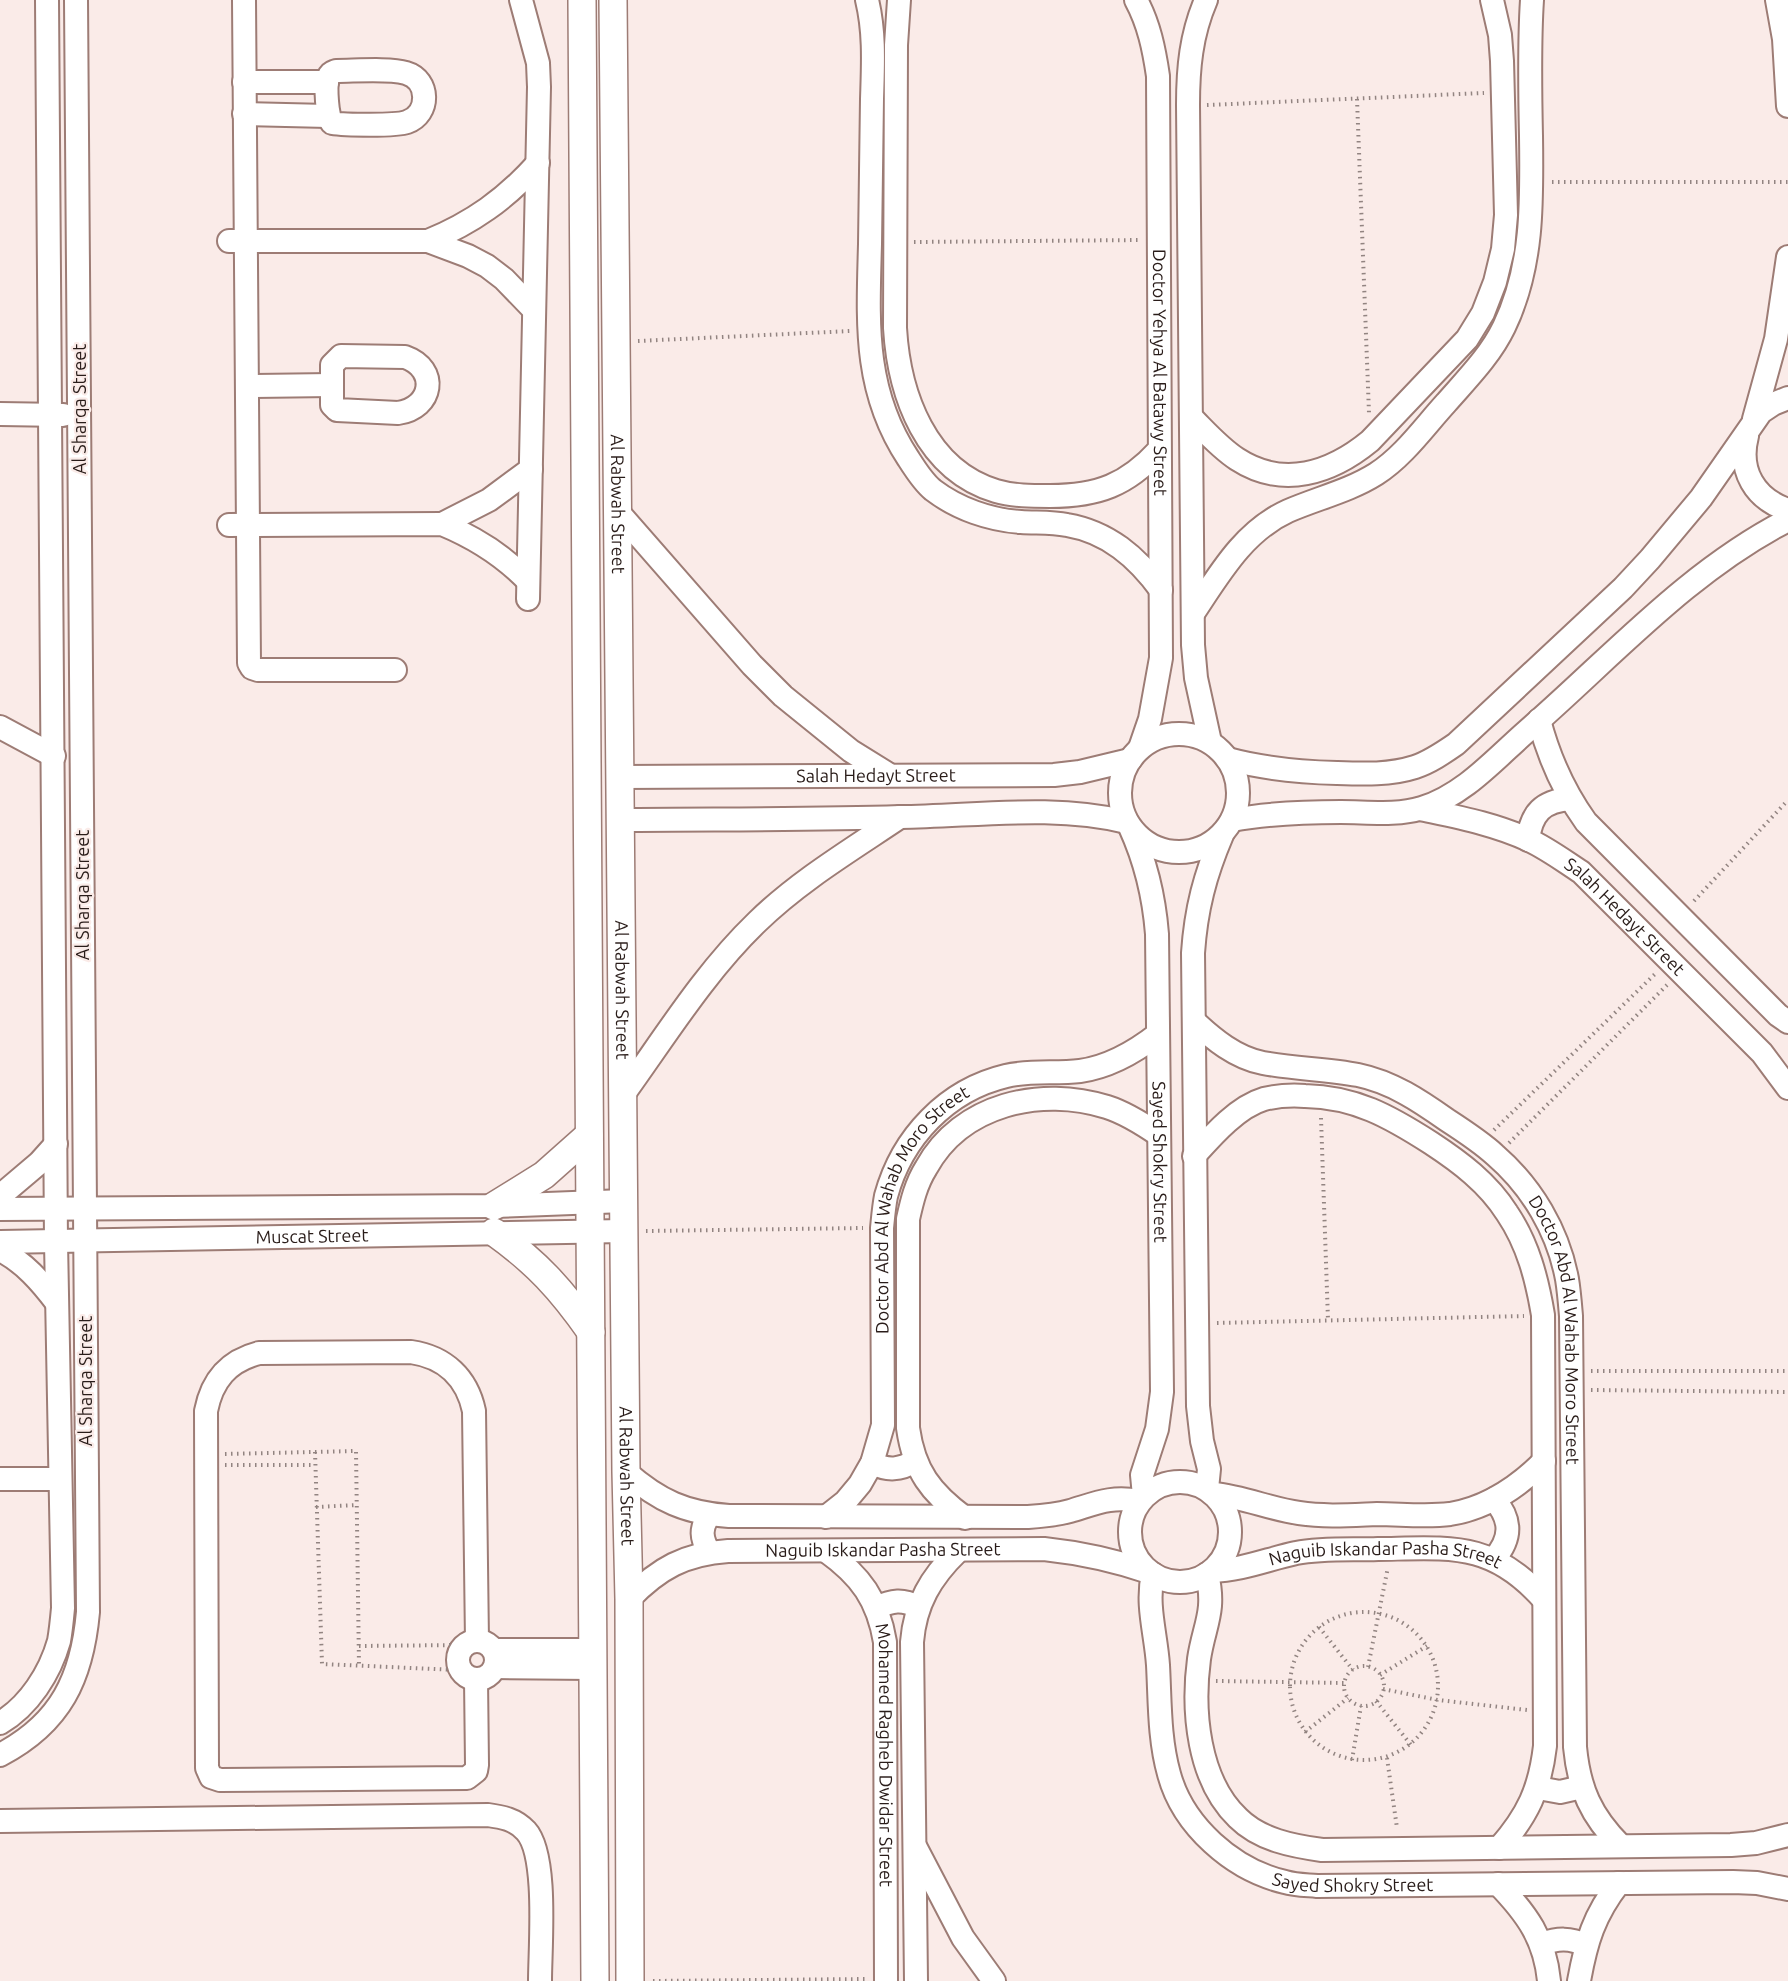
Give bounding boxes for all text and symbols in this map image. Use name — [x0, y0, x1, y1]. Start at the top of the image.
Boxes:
street label: Doctor Yehya Al Batawy Street — [1150, 249, 1171, 496]
street label: Al Sharqa Street — [69, 344, 89, 474]
street label: Al Rabwah Street — [608, 434, 629, 574]
street label: Salah Hedayt Street — [796, 764, 956, 785]
street label: Al Sharqa Street — [72, 830, 92, 960]
street label: Salah Hedayt Street — [1561, 853, 1689, 979]
street label: Al Rabwah Street — [612, 920, 633, 1060]
street label: Doctor Abd Al Wahab Moro Street — [871, 1081, 972, 1334]
street label: Sayed Shokry Street — [1150, 1081, 1171, 1243]
street label: Doctor Abd Al Wahab Moro Street — [1525, 1191, 1583, 1465]
street label: Muscat Street — [255, 1225, 369, 1246]
street label: Al Sharqa Street — [75, 1316, 95, 1446]
street label: Al Rabwah Street — [616, 1406, 639, 1546]
street label: Naguib Iskandar Pasha Street — [1266, 1537, 1506, 1572]
street label: Naguib Iskandar Pasha Street — [765, 1538, 1001, 1560]
street label: Mohamed Ragheb Dwidar Street — [872, 1621, 897, 1887]
street label: Sayed Shokry Street — [1270, 1868, 1433, 1895]

